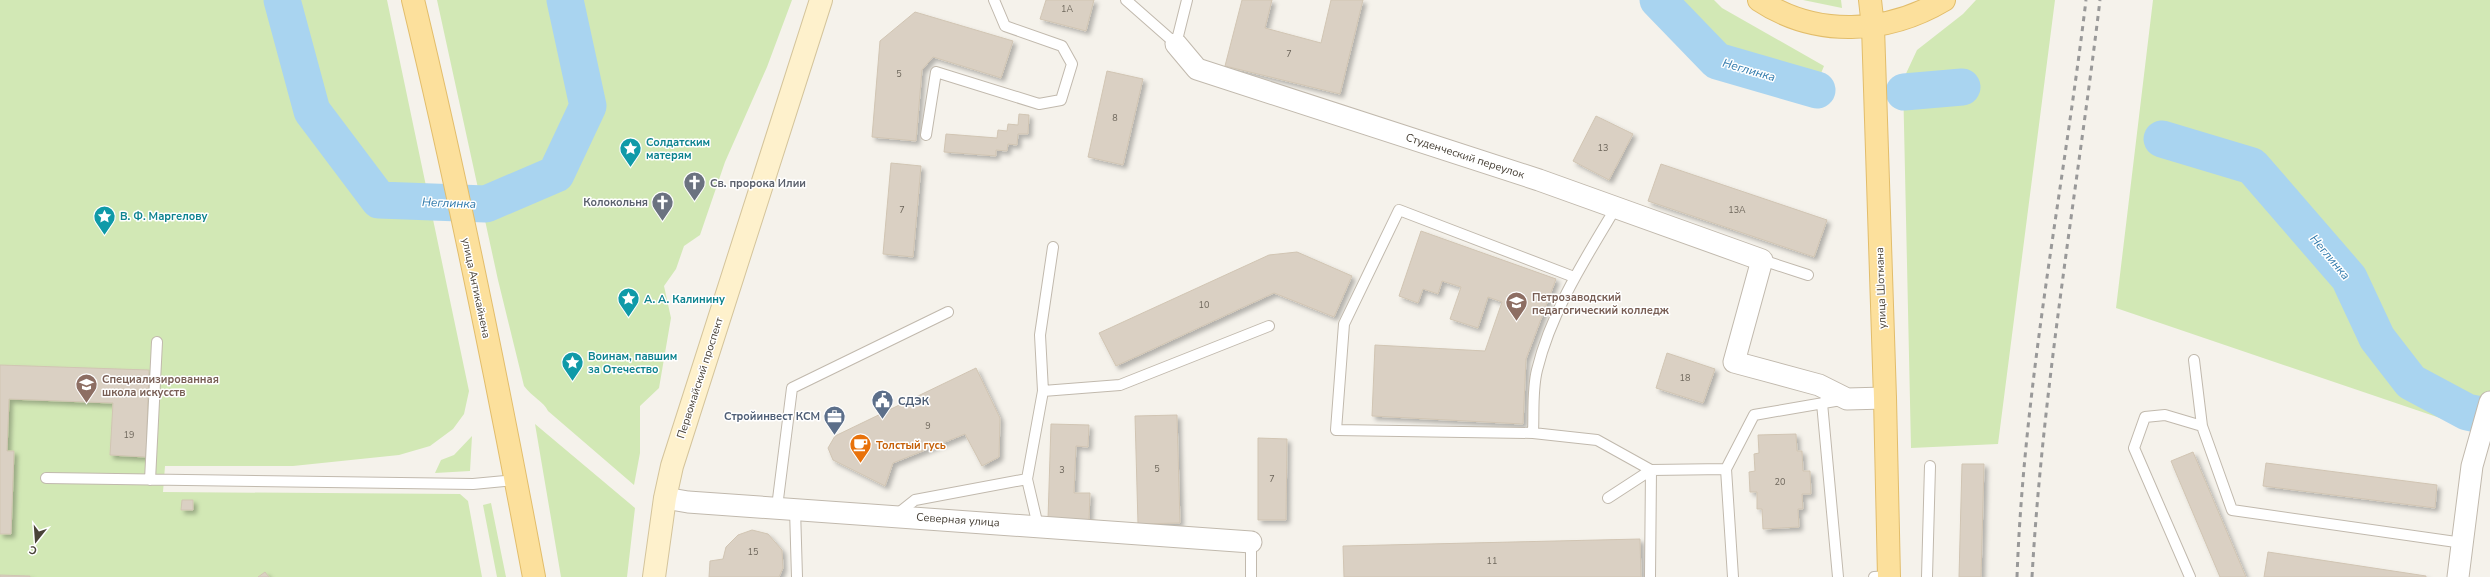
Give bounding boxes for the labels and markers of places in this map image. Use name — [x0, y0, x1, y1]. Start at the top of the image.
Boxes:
place icon: Солдатским матерям — [618, 135, 644, 168]
place label: Солдатским матерям — [646, 135, 710, 163]
church icon: Св. пророка Илии — [682, 170, 708, 203]
place label: Св. пророка Илии — [710, 176, 806, 191]
church icon: Колокольня — [650, 189, 676, 222]
place label: Колокольня — [583, 195, 648, 210]
place icon: В. Ф. Маргелову — [92, 203, 118, 236]
place label: В. Ф. Маргелову — [120, 209, 208, 224]
place icon: А. А. Калинину — [616, 286, 642, 319]
school or university icon: Петрозаводский педагогический колледж — [1504, 290, 1530, 323]
place label: Петрозаводский педагогический колледж — [1532, 290, 1670, 318]
place label: А. А. Калинину — [644, 292, 725, 307]
place icon: Воинам, павшим за Отечество — [560, 349, 586, 382]
place label: Воинам, павшим за Отечество — [588, 349, 677, 377]
school or university icon: Специализированная школа искусств — [74, 372, 100, 405]
place label: Специализированная школа искусств — [102, 372, 219, 400]
public building icon: СДЭК — [869, 388, 895, 421]
place label: СДЭК — [898, 394, 930, 409]
office icon: Стройинвест КСМ — [822, 403, 848, 436]
place label: Стройинвест КСМ — [724, 409, 820, 424]
cafe icon: Толстый гусь — [847, 432, 873, 465]
place label: Толстый гусь — [876, 438, 946, 453]

